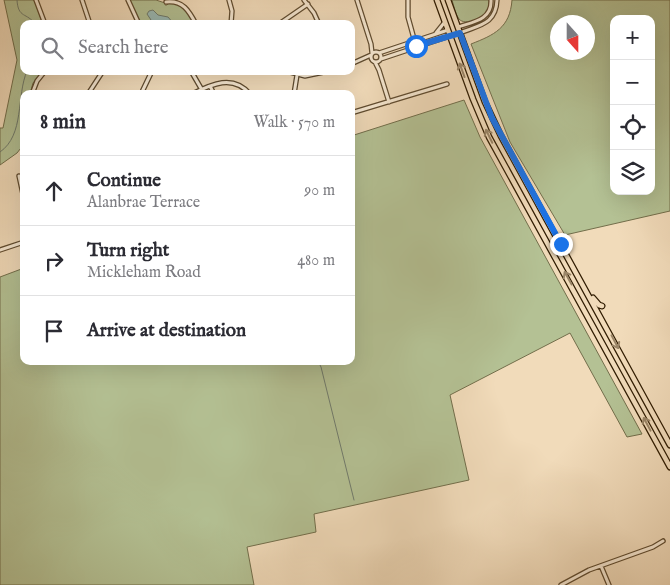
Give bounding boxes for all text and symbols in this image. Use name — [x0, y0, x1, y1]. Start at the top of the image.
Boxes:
north arrow — [550, 15, 595, 60]
map controls — [610, 15, 655, 195]
button: + — [610, 15, 655, 60]
search box — [20, 20, 355, 75]
icon: search — [38, 34, 66, 62]
route start — [405, 35, 428, 58]
text: Search here — [78, 36, 169, 60]
button: − — [610, 60, 655, 105]
one-way arrow — [457, 63, 466, 78]
button: locate — [610, 105, 655, 150]
text: 8 min — [40, 109, 86, 136]
text: Walk · 570 m — [253, 113, 335, 133]
one-way arrow — [484, 129, 493, 144]
button: layers — [610, 150, 655, 195]
text: Continue — [87, 169, 161, 193]
icon: ahead — [40, 177, 68, 205]
text: 90 m — [304, 181, 335, 201]
text: Alanbrae Terrace — [87, 193, 200, 213]
route end — [550, 233, 573, 256]
text: Turn right — [87, 239, 169, 263]
icon: right — [40, 247, 68, 275]
text: 480 m — [297, 251, 335, 271]
text: Mickleham Road — [87, 263, 201, 283]
one-way arrow — [563, 271, 573, 286]
icon: arrive — [40, 317, 68, 345]
text: Arrive at destination — [87, 319, 246, 343]
one-way arrow — [610, 335, 620, 350]
one-way arrow — [642, 417, 651, 432]

